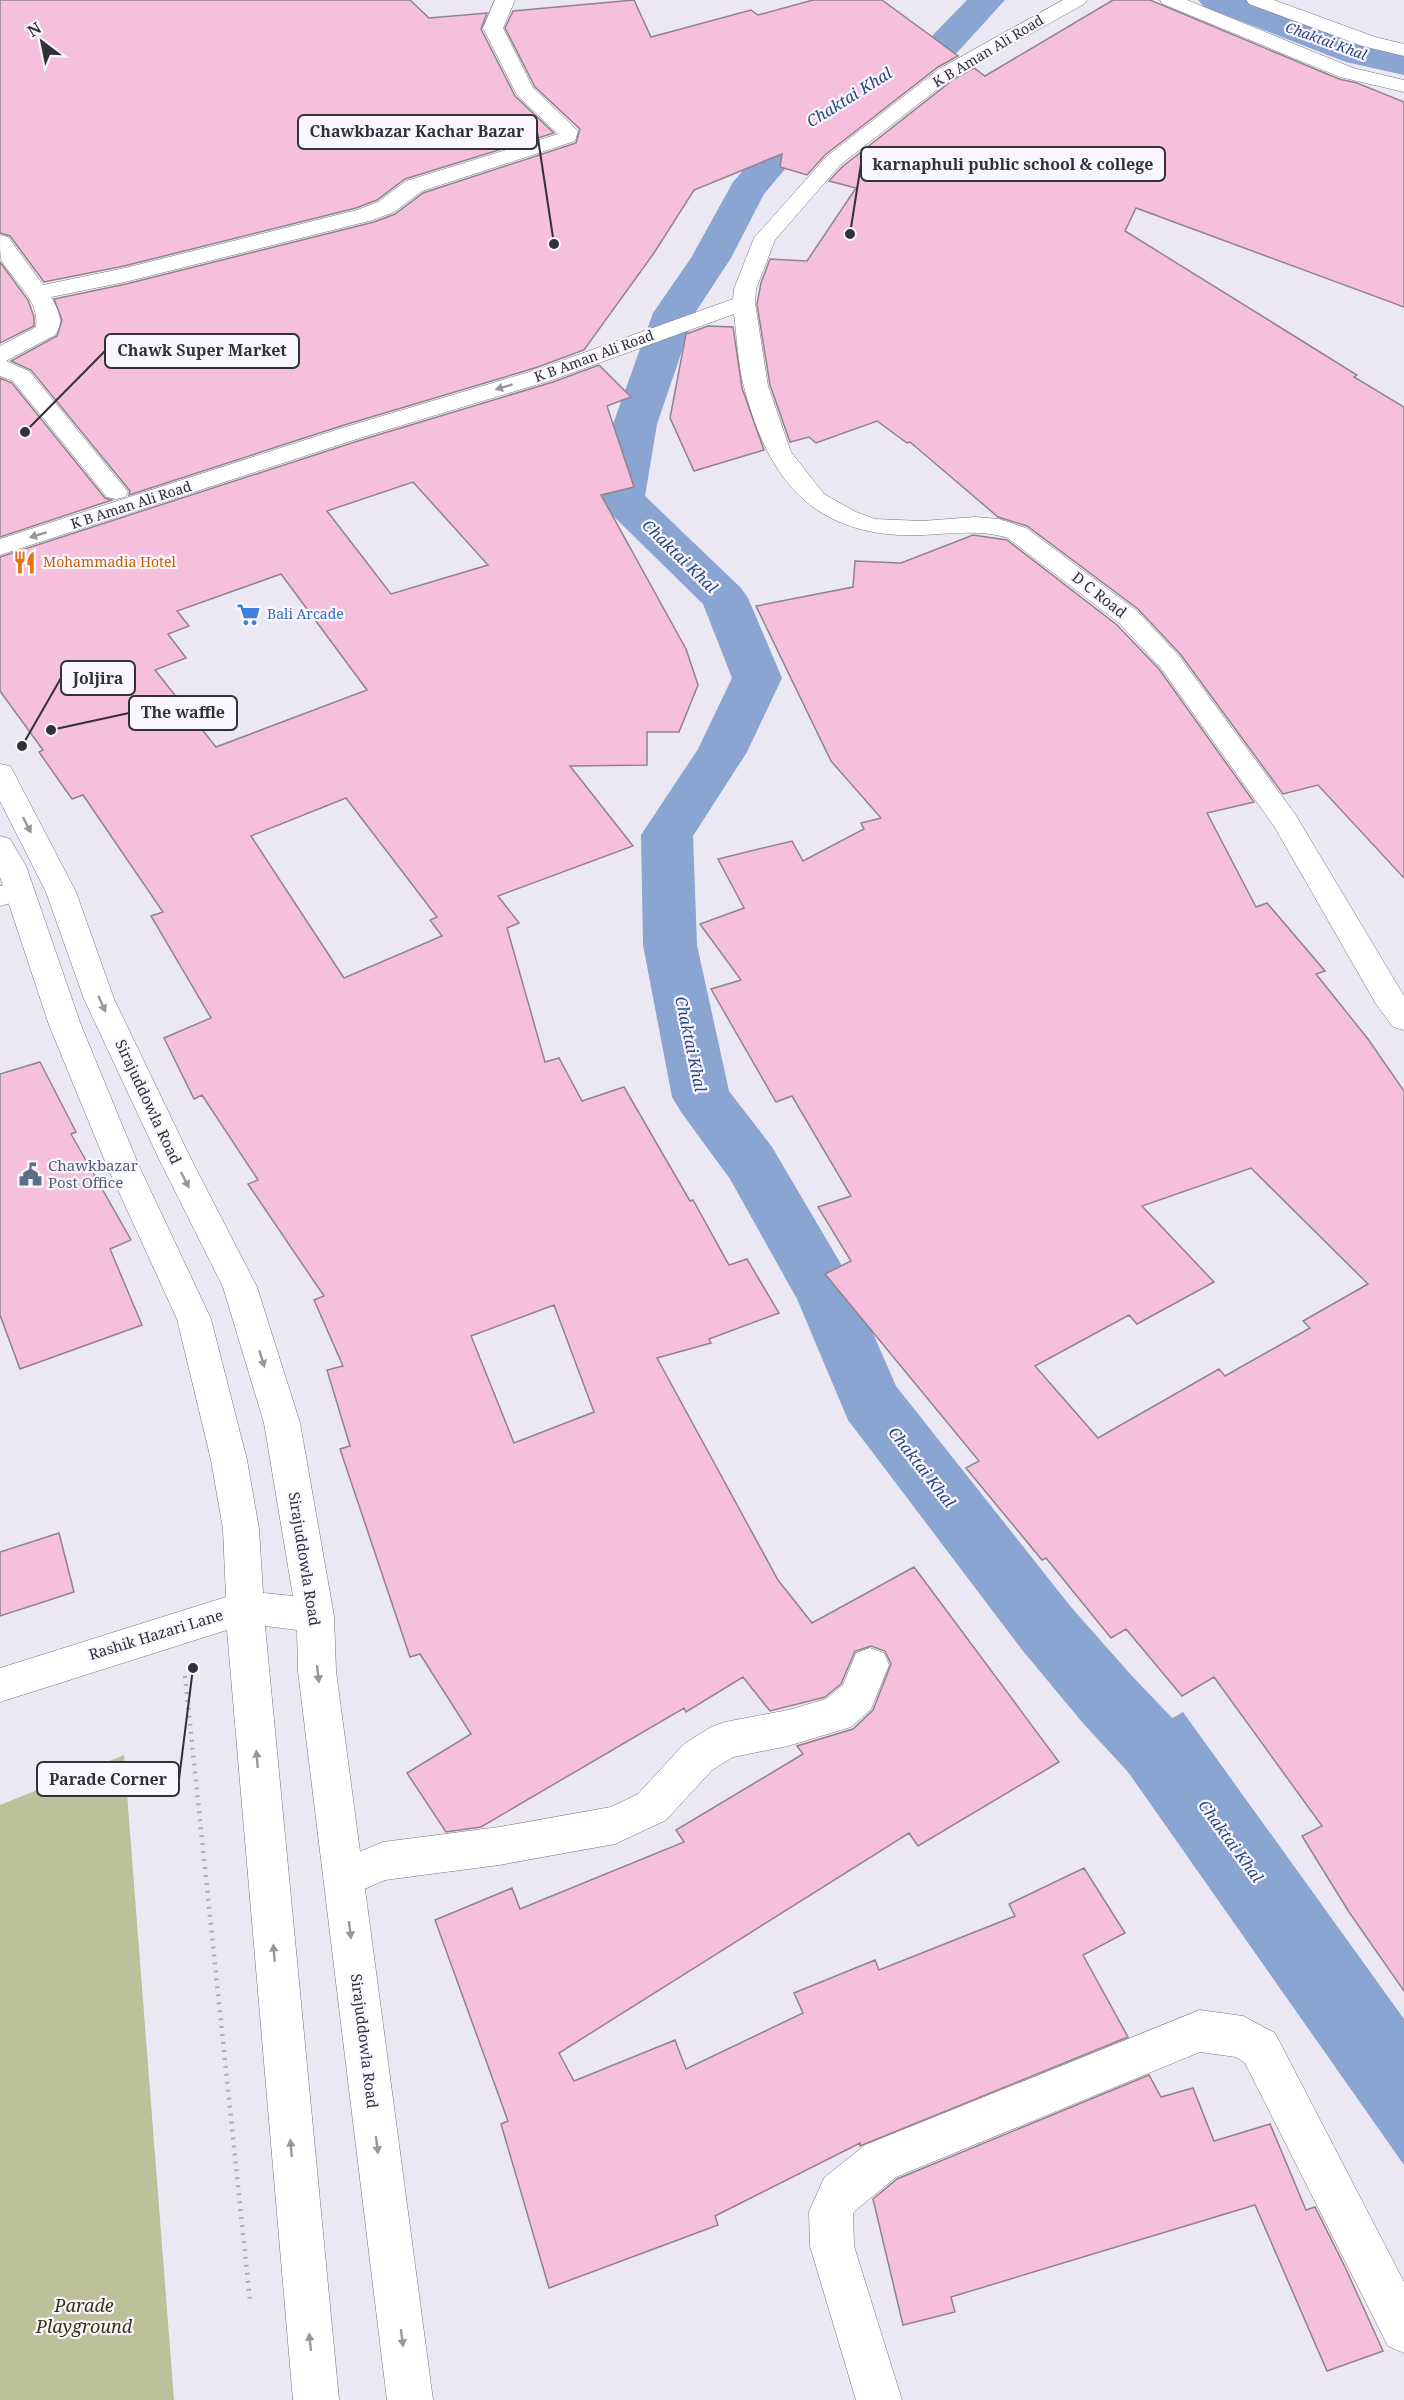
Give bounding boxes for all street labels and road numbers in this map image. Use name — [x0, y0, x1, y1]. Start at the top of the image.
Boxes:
street label: K B Aman Ali Road — [929, 10, 1047, 91]
street label: K B Aman Ali Road — [531, 325, 657, 386]
street label: K B Aman Ali Road — [68, 476, 194, 533]
street label: D C Road — [1068, 567, 1131, 622]
street label: Sirajuddowla Road — [111, 1036, 187, 1167]
street label: Sirajuddowla Road — [285, 1490, 325, 1627]
street label: Rashik Hazari Lane — [86, 1604, 225, 1664]
street label: Sirajuddowla Road — [347, 1972, 383, 2109]

